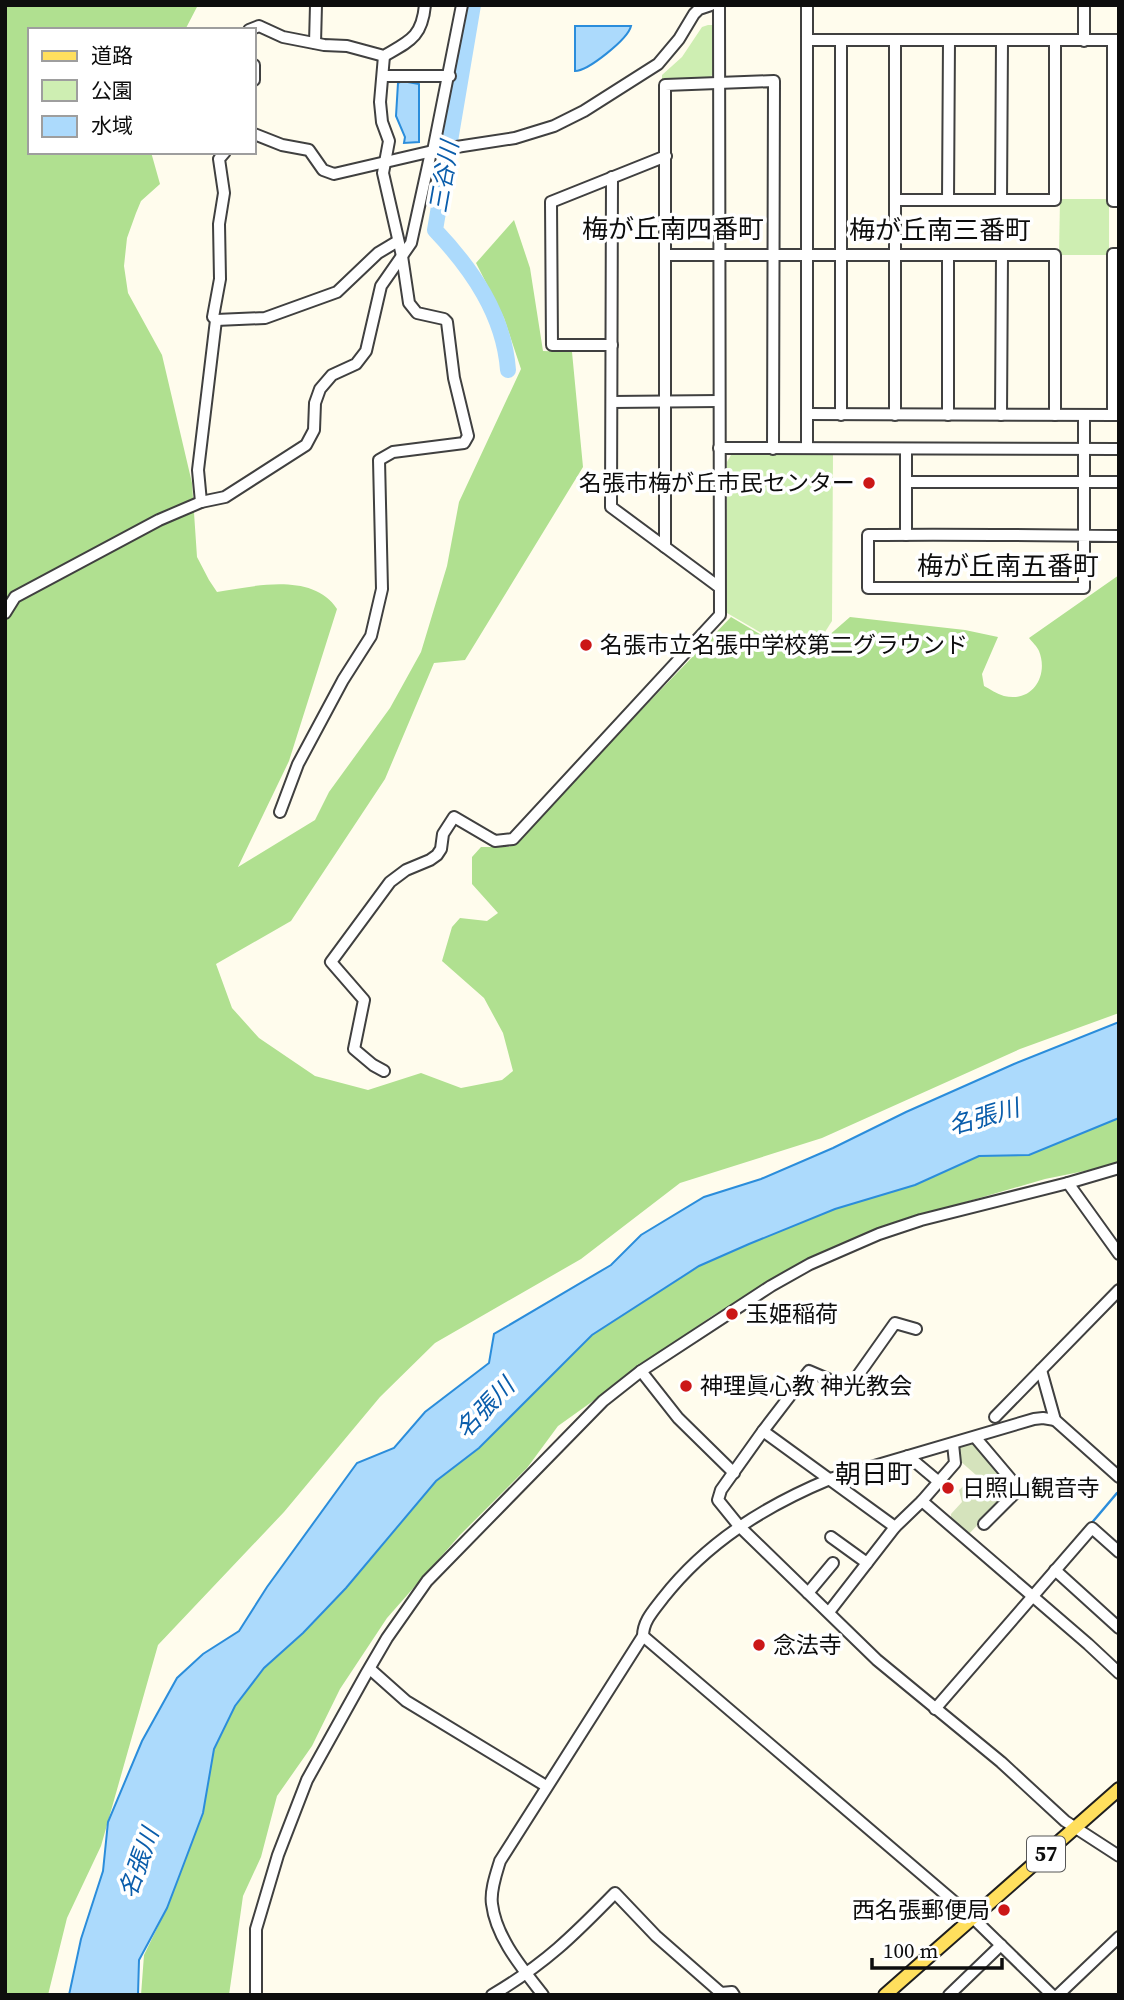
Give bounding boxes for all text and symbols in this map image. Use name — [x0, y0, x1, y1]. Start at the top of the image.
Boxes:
legend — [28, 28, 256, 154]
text: 道路 — [91, 41, 133, 70]
text: 公園 — [91, 76, 133, 105]
text: 水域 — [91, 111, 133, 140]
water label: 三谷川 — [421, 136, 467, 215]
district label: 梅が丘南四番町 — [582, 211, 764, 247]
district label: 梅が丘南三番町 — [849, 212, 1031, 248]
place label: 名張市梅が丘市民センター — [579, 467, 855, 499]
marker: 名張市梅が丘市民センター — [861, 475, 877, 491]
district label: 梅が丘南五番町 — [917, 548, 1099, 584]
place label: 名張市立名張中学校第二グラウンド — [600, 629, 968, 661]
marker: 名張市立名張中学校第二グラウンド — [578, 637, 594, 653]
water label: 名張川 — [945, 1090, 1026, 1142]
place label: 玉姫稲荷 — [746, 1298, 838, 1330]
marker: 玉姫稲荷 — [724, 1306, 740, 1322]
water label: 名張川 — [448, 1368, 524, 1445]
place label: 神理眞心教 神光教会 — [700, 1370, 912, 1402]
marker: 神理眞心教 神光教会 — [678, 1378, 694, 1394]
district label: 朝日町 — [835, 1456, 913, 1492]
place label: 日照山観音寺 — [962, 1472, 1100, 1504]
marker: 日照山観音寺 — [940, 1480, 956, 1496]
place label: 念法寺 — [773, 1629, 842, 1661]
marker: 念法寺 — [751, 1637, 767, 1653]
water label: 名張川 — [111, 1821, 167, 1902]
road number: 57 — [1027, 1836, 1065, 1871]
place label: 西名張郵便局 — [852, 1894, 990, 1926]
marker: 西名張郵便局 — [996, 1902, 1012, 1918]
scale bar — [872, 1926, 1002, 1970]
text: 100 m — [883, 1936, 938, 1965]

